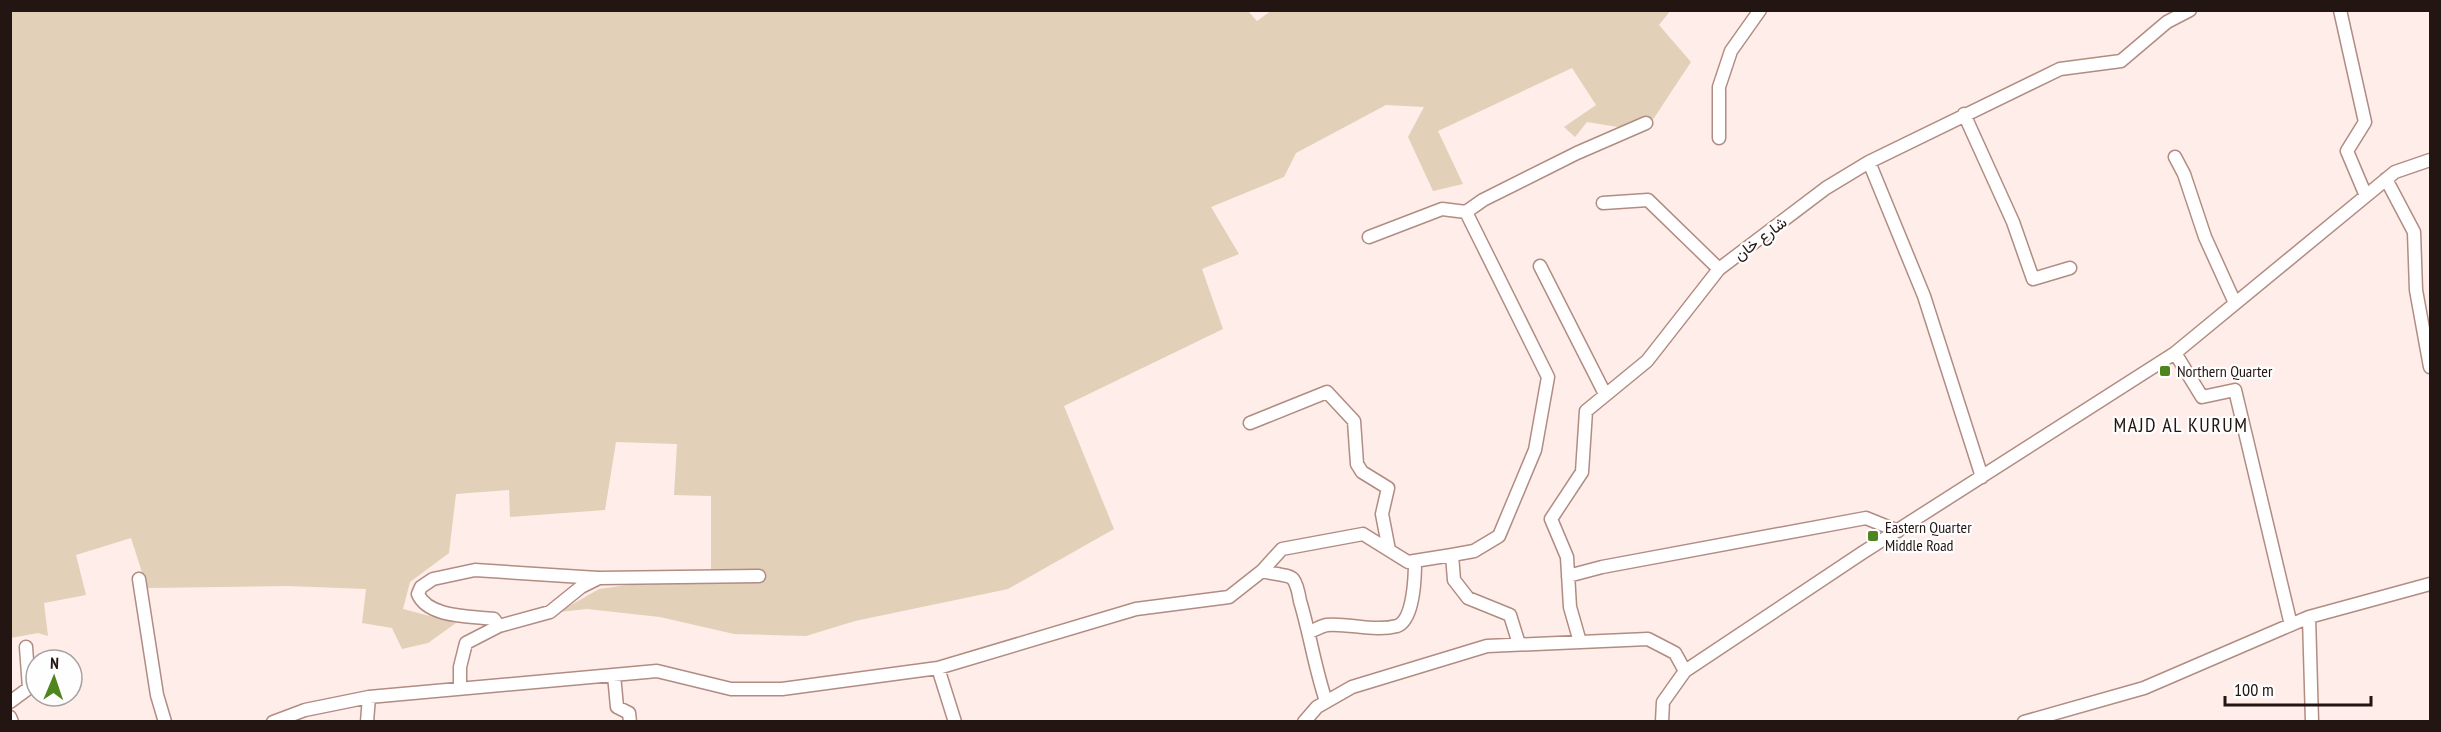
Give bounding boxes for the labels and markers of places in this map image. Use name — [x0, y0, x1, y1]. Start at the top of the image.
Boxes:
place label: Northern Quarter — [2177, 361, 2273, 381]
marker: Northern Quarter — [2158, 364, 2172, 378]
place label: Eastern Quarter Middle Road — [1885, 517, 1972, 555]
marker: Eastern Quarter Middle Road — [1866, 529, 1880, 543]

